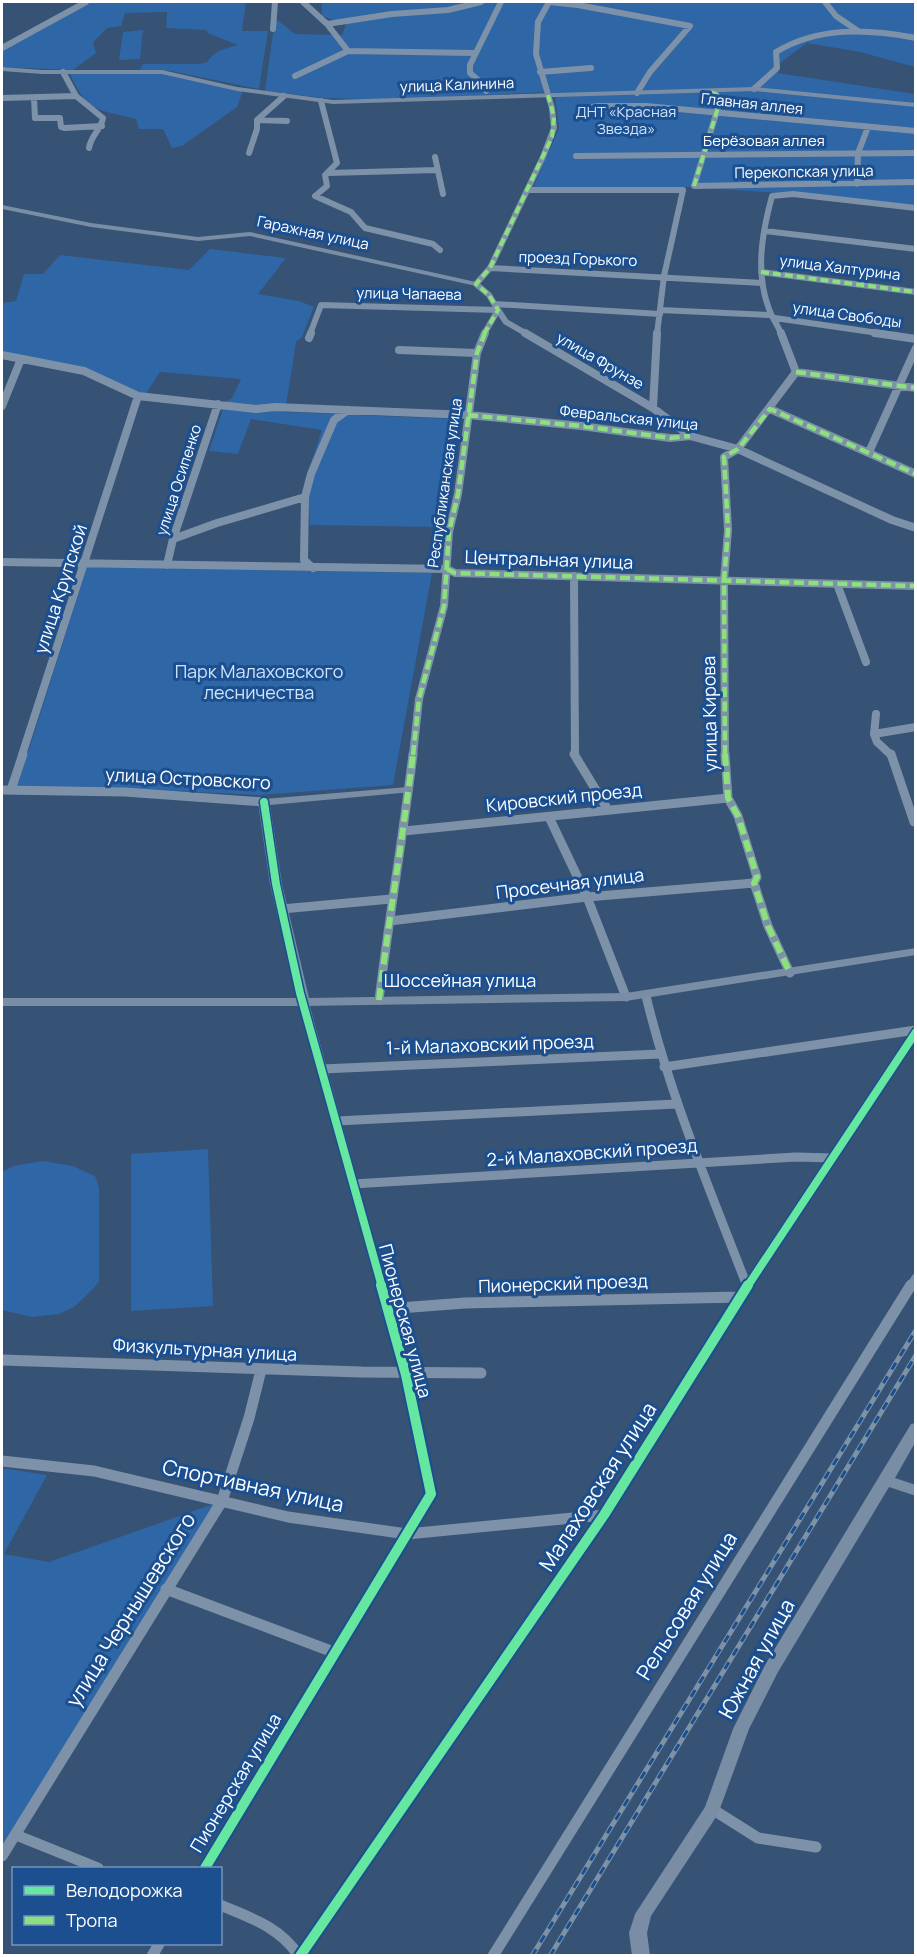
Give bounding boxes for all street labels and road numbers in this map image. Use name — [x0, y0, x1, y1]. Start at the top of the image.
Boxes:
street label: улица Калинина — [399, 72, 515, 97]
street label: Главная аллея — [700, 88, 804, 119]
street label: Берёзовая аллея — [703, 130, 825, 151]
street label: Перекопская улица — [734, 160, 874, 183]
street label: Гаражная улица — [255, 210, 371, 255]
street label: проезд Горького — [518, 246, 638, 271]
street label: улица Халтурина — [779, 250, 902, 285]
street label: улица Чапаева — [356, 282, 462, 305]
street label: улица Свободы — [791, 296, 903, 333]
street label: улица Фрунзе — [553, 327, 648, 394]
street label: Республиканская улица — [422, 397, 467, 569]
street label: Февральская улица — [559, 400, 699, 435]
street label: улица Осипенко — [151, 422, 206, 538]
street label: улица Крупской — [28, 521, 92, 656]
street label: Центральная улица — [464, 544, 634, 574]
street label: улица Кирова — [696, 656, 722, 772]
street label: улица Островского — [105, 762, 271, 794]
street label: Кировский проезд — [485, 777, 643, 817]
street label: Просечная улица — [494, 862, 645, 904]
street label: Шоссейная улица — [384, 968, 536, 992]
street label: 1-й Малаховский проезд — [386, 1028, 594, 1060]
street label: 2-й Малаховский проезд — [486, 1133, 698, 1171]
street label: Пионерская улица — [374, 1241, 438, 1400]
street label: Пионерский проезд — [478, 1268, 648, 1298]
street label: Физкультурная улица — [112, 1332, 298, 1366]
street label: Малаховская улица — [532, 1397, 662, 1576]
street label: Спортивная улица — [160, 1452, 347, 1518]
street label: улица Чернышевского — [59, 1507, 201, 1712]
street label: Рельсовая улица — [629, 1526, 743, 1685]
street label: Южная улица — [712, 1594, 801, 1723]
street label: Пионерская улица — [184, 1708, 286, 1857]

